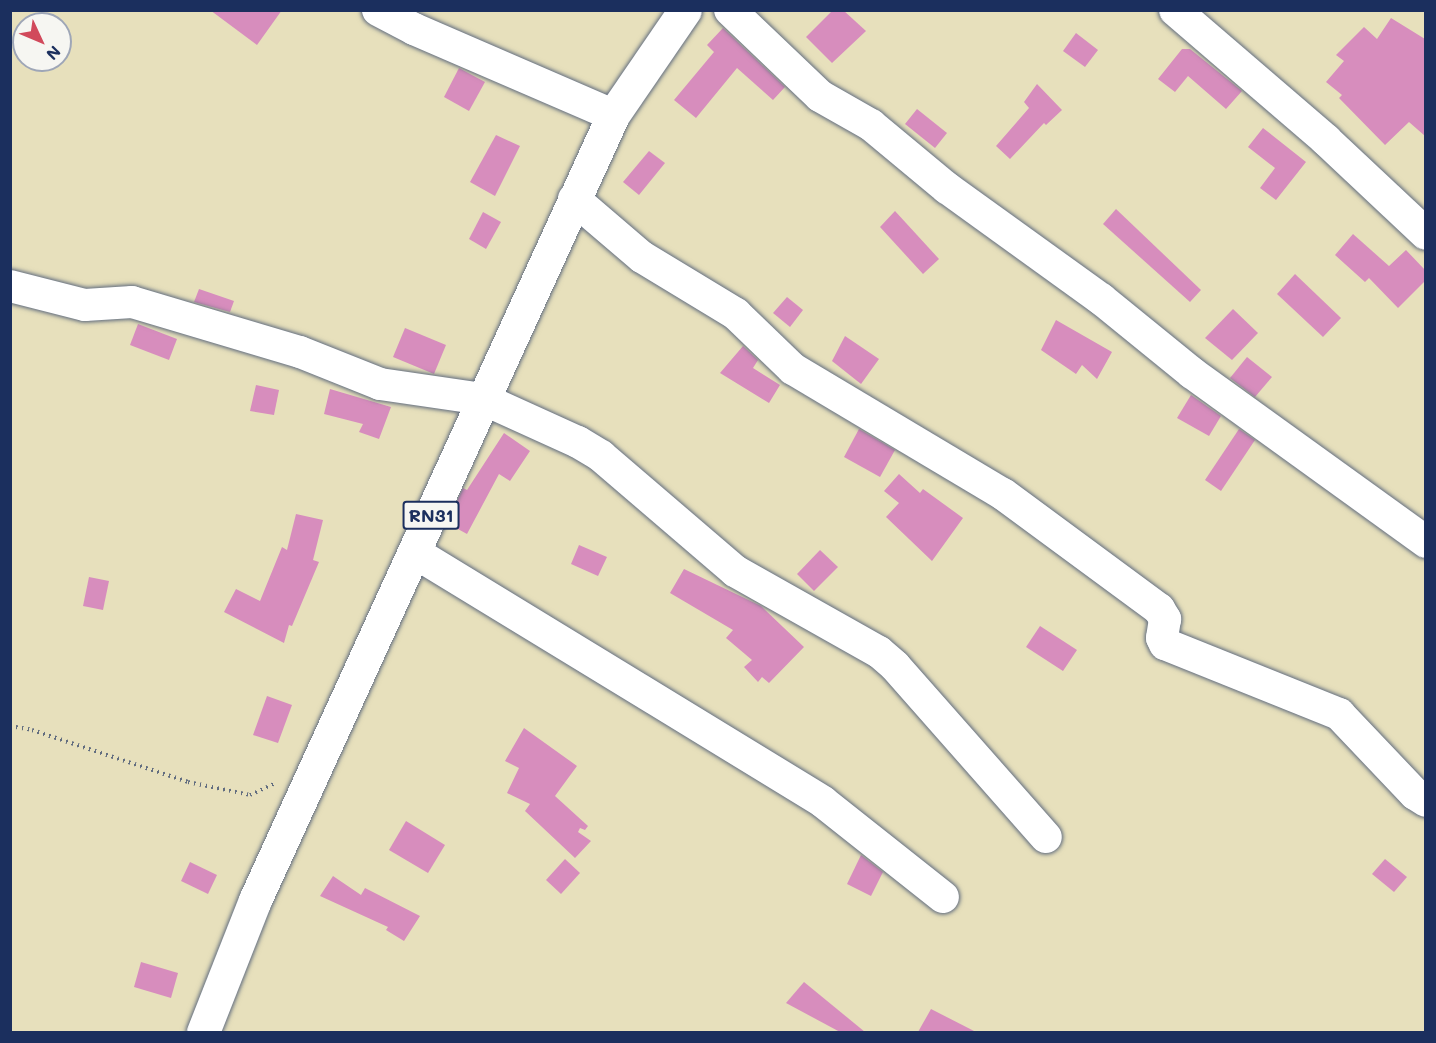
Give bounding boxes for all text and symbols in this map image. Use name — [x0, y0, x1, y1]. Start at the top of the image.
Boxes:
north arrow — [12, 12, 72, 72]
text: N — [42, 42, 66, 65]
road number: RN31 — [402, 500, 460, 530]

